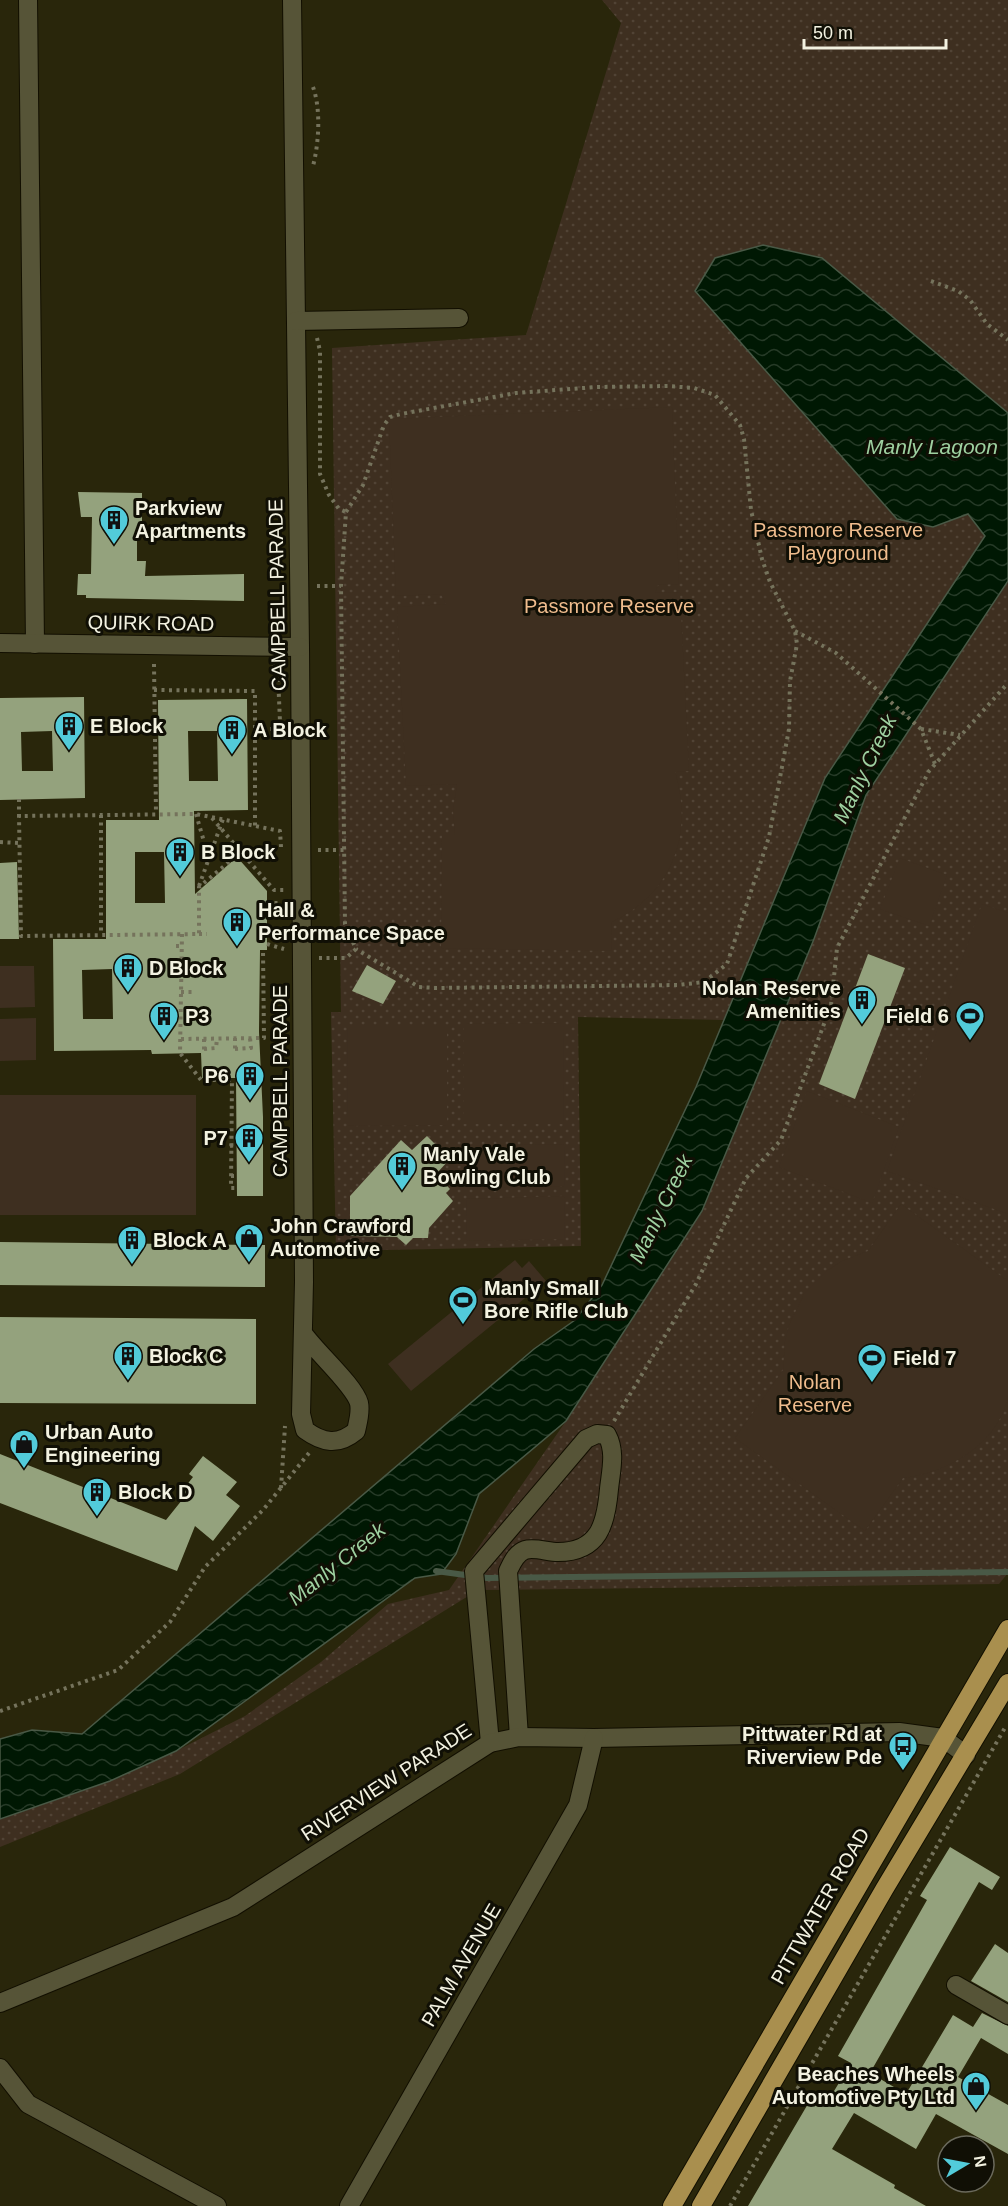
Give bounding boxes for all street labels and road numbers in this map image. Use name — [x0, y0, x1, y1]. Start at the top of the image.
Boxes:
street label: CAMPBELL PARADE — [264, 499, 290, 691]
street label: QUIRK ROAD — [87, 611, 215, 635]
street label: CAMPBELL PARADE — [269, 985, 291, 1177]
street label: RIVERVIEW PARADE — [297, 1719, 475, 1845]
street label: PITTWATER ROAD — [766, 1824, 874, 1988]
street label: PALM AVENUE — [417, 1900, 505, 2030]

